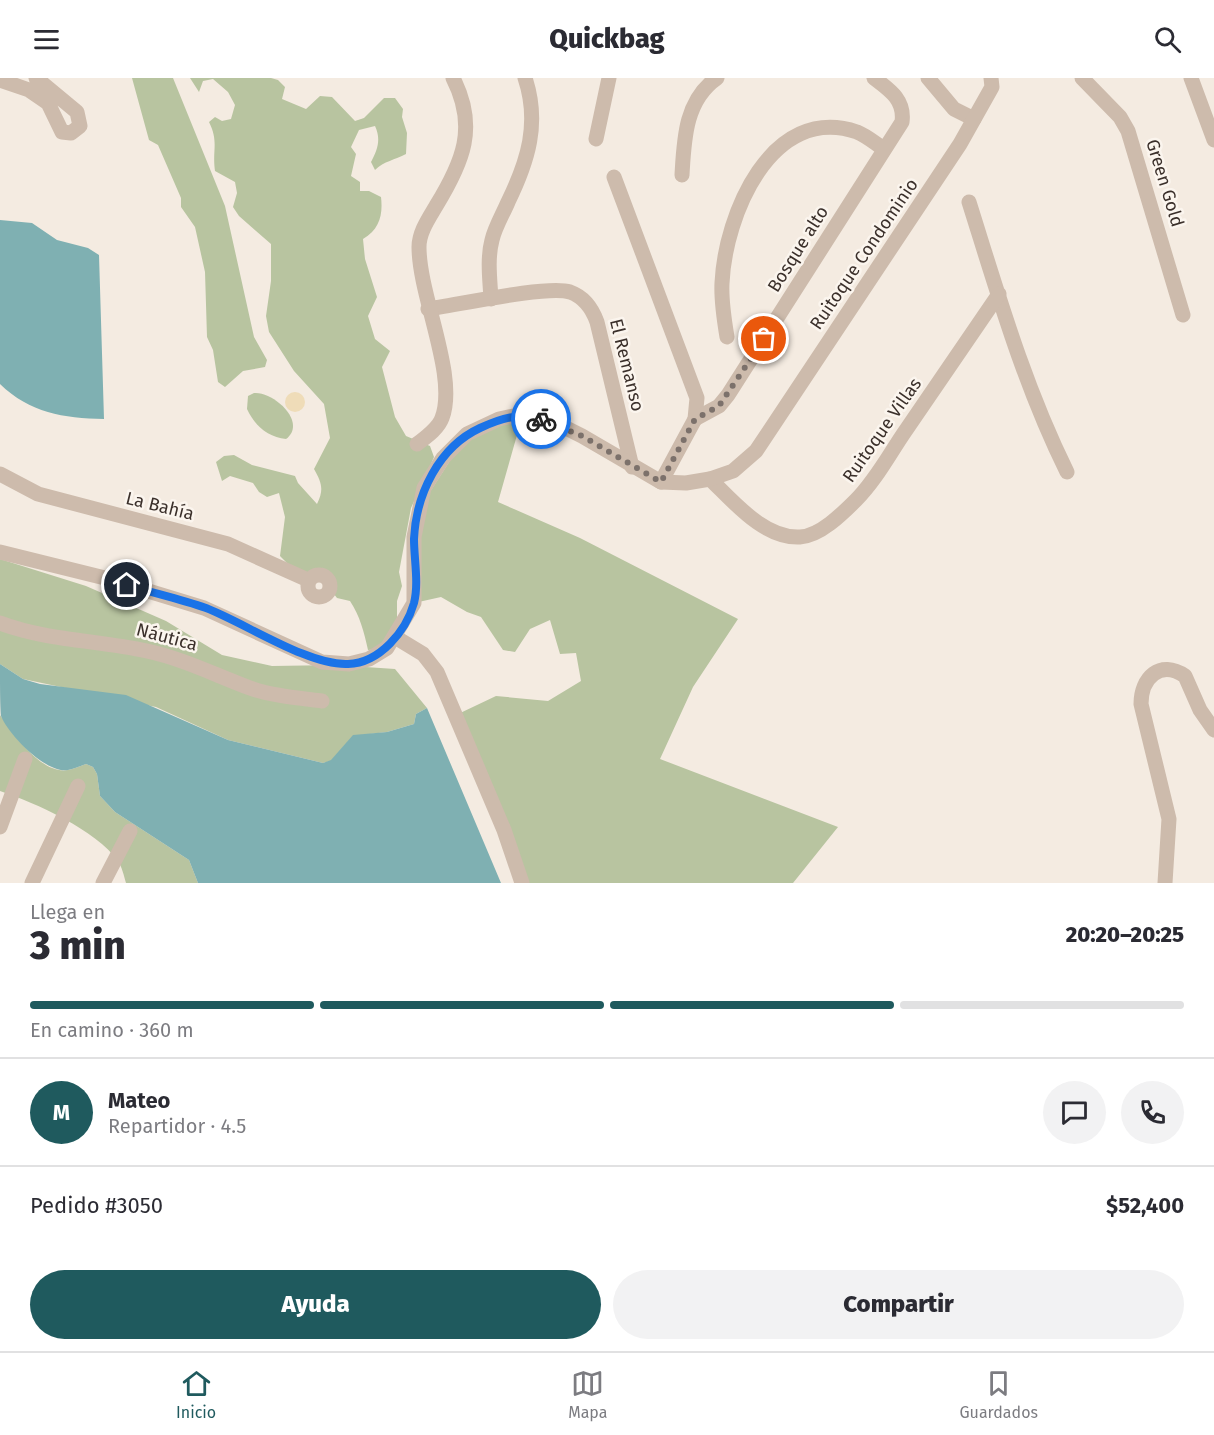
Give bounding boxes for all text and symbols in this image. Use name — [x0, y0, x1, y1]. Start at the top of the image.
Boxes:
icon: menu — [30, 23, 63, 56]
text: Quickbag — [549, 23, 665, 55]
icon: search — [1151, 23, 1184, 56]
street label: Green Gold — [1141, 136, 1189, 230]
street label: Ruitoque Condominio — [805, 174, 923, 334]
street label: Bosque alto — [763, 202, 833, 296]
pin — [738, 313, 789, 364]
street label: El Remanso — [605, 316, 649, 414]
icon: bag — [747, 322, 780, 355]
street label: Ruitoque Villas — [838, 373, 926, 487]
courier — [511, 389, 571, 449]
icon: bike — [525, 403, 558, 436]
street label: La Bahía — [124, 487, 196, 525]
pin — [101, 559, 152, 610]
icon: home — [110, 568, 143, 601]
street label: Náutica — [134, 618, 200, 656]
text: Llega en — [30, 900, 105, 924]
text: 20:20–20:25 — [1066, 921, 1184, 948]
text: 3 min — [30, 923, 126, 969]
text: En camino · 360 m — [30, 1018, 194, 1042]
button: chat — [1043, 1081, 1106, 1144]
button: phone — [1121, 1081, 1184, 1144]
text: Mateo — [108, 1087, 170, 1114]
text: M — [53, 1099, 70, 1126]
text: Repartidor · 4.5 — [108, 1114, 246, 1138]
text: Pedido #3050 — [30, 1192, 163, 1219]
text: $52,400 — [1106, 1192, 1184, 1219]
button: Ayuda — [30, 1270, 601, 1339]
button: Compartir — [613, 1270, 1184, 1339]
tab: Inicio — [176, 1367, 216, 1422]
tab: Mapa — [568, 1367, 607, 1422]
tab: Guardados — [959, 1367, 1038, 1422]

